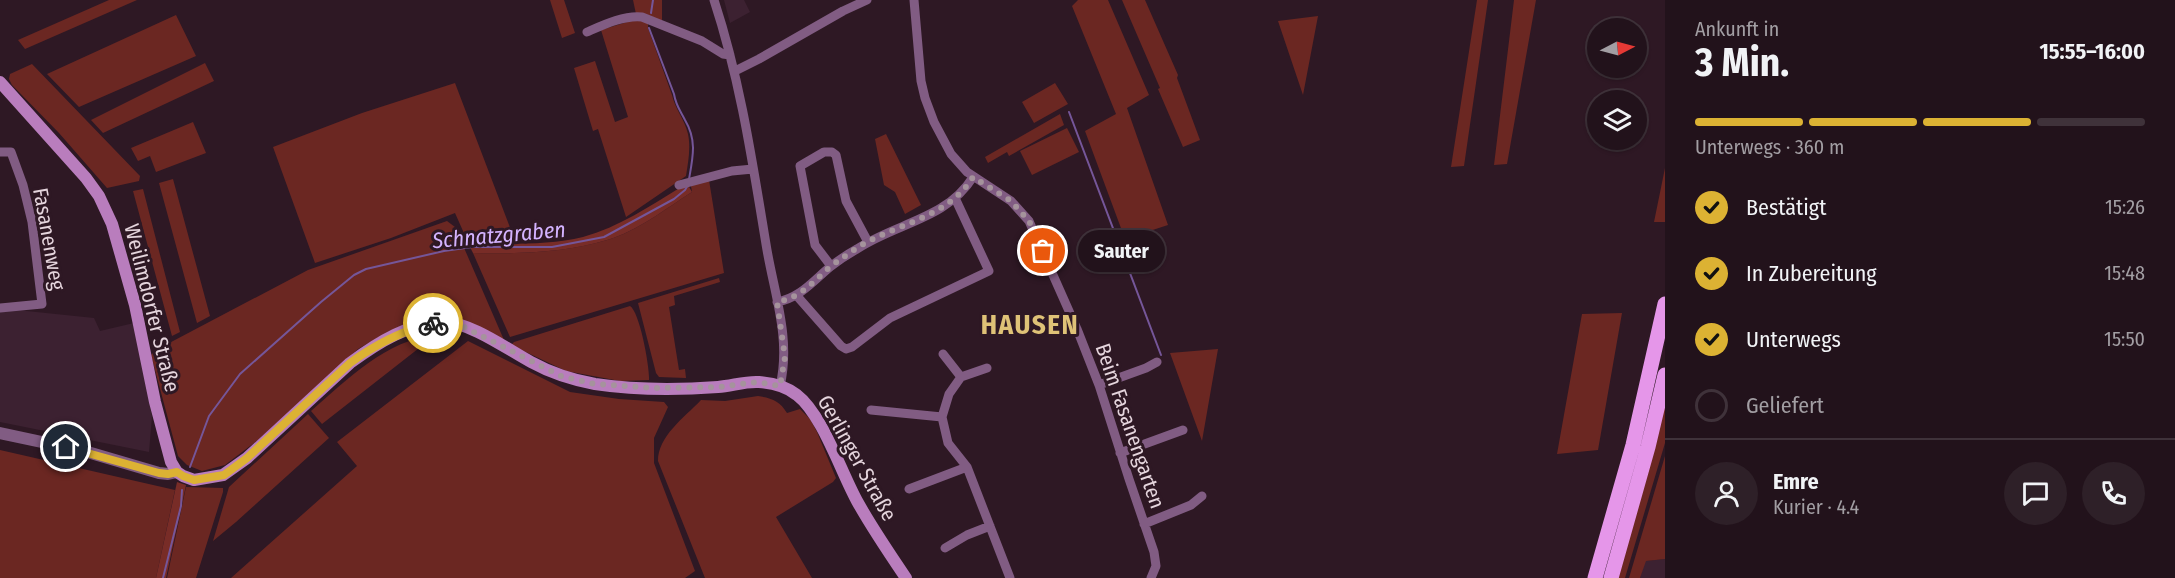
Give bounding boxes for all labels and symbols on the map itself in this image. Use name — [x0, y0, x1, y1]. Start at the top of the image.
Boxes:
north arrow — [1587, 18, 1647, 78]
street label: Fasanenweg — [27, 186, 71, 292]
water label: Schnatzgraben — [430, 216, 567, 254]
street label: Weilimdorfer Straße — [119, 221, 185, 395]
pin — [1017, 225, 1068, 276]
callout: Sauter — [1079, 230, 1166, 272]
courier — [403, 293, 463, 353]
district label: HAUSEN — [981, 309, 1079, 341]
street label: Beim Fasanengarten — [1090, 340, 1170, 512]
street label: Gerlinger Straße — [812, 391, 902, 525]
pin — [40, 421, 91, 472]

